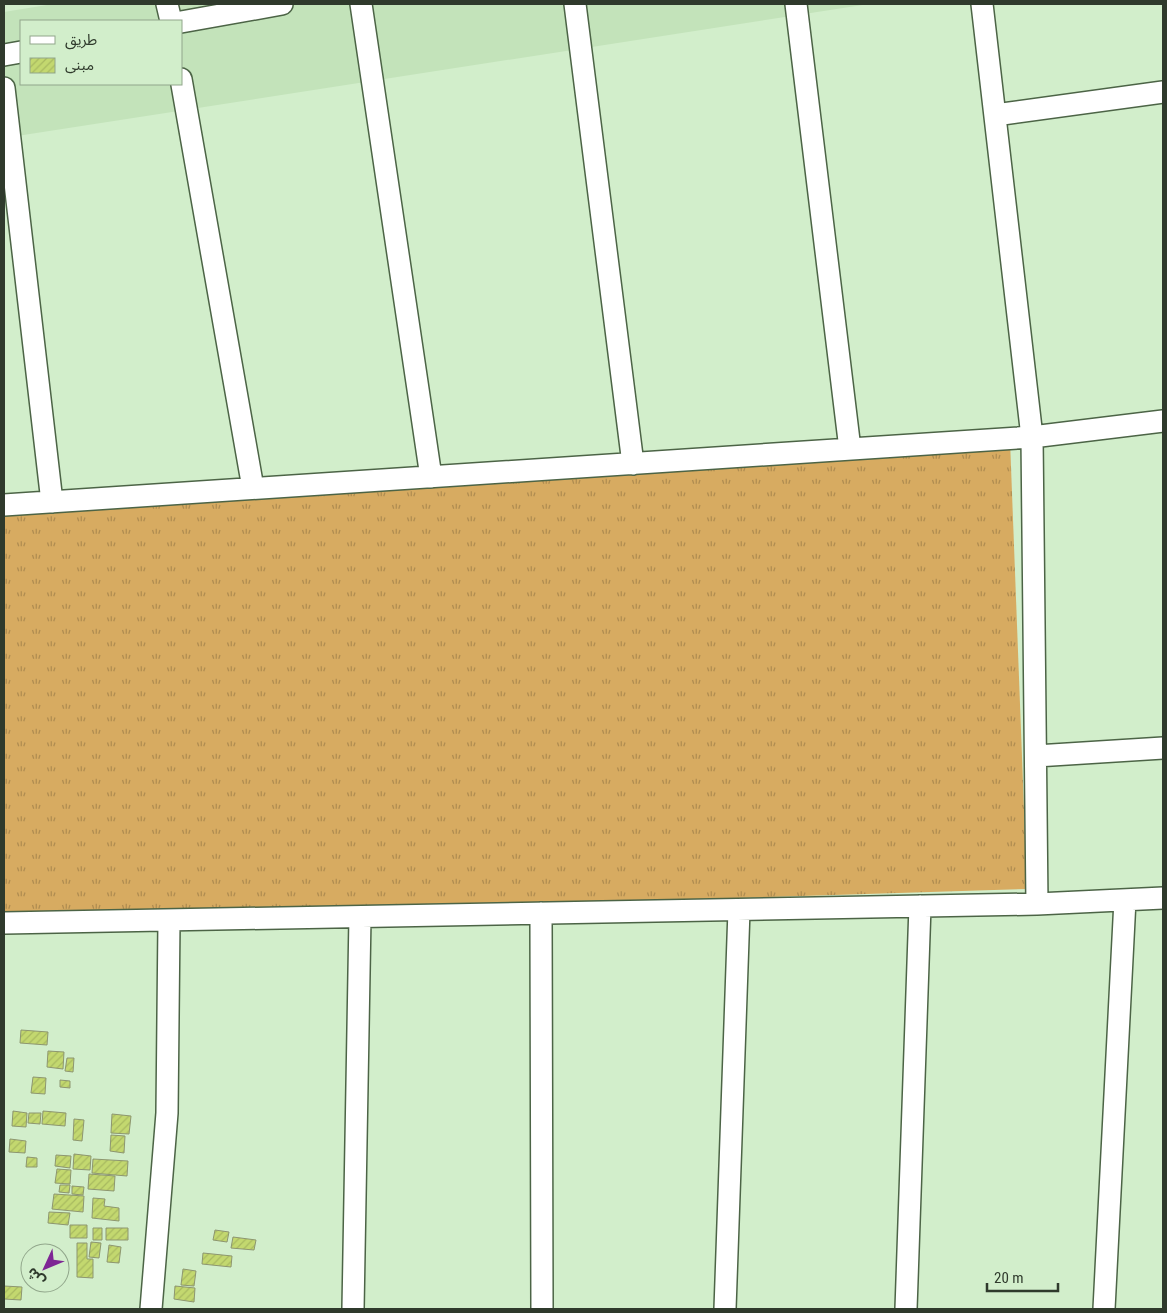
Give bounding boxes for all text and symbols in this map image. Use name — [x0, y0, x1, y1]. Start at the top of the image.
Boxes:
legend — [20, 20, 182, 85]
text: طريق — [65, 31, 97, 50]
text: مبنى — [65, 56, 94, 74]
north arrow — [20, 1243, 70, 1293]
scale bar — [987, 1260, 1058, 1292]
text: ش — [23, 1265, 48, 1289]
text: 20 m — [994, 1269, 1024, 1287]

